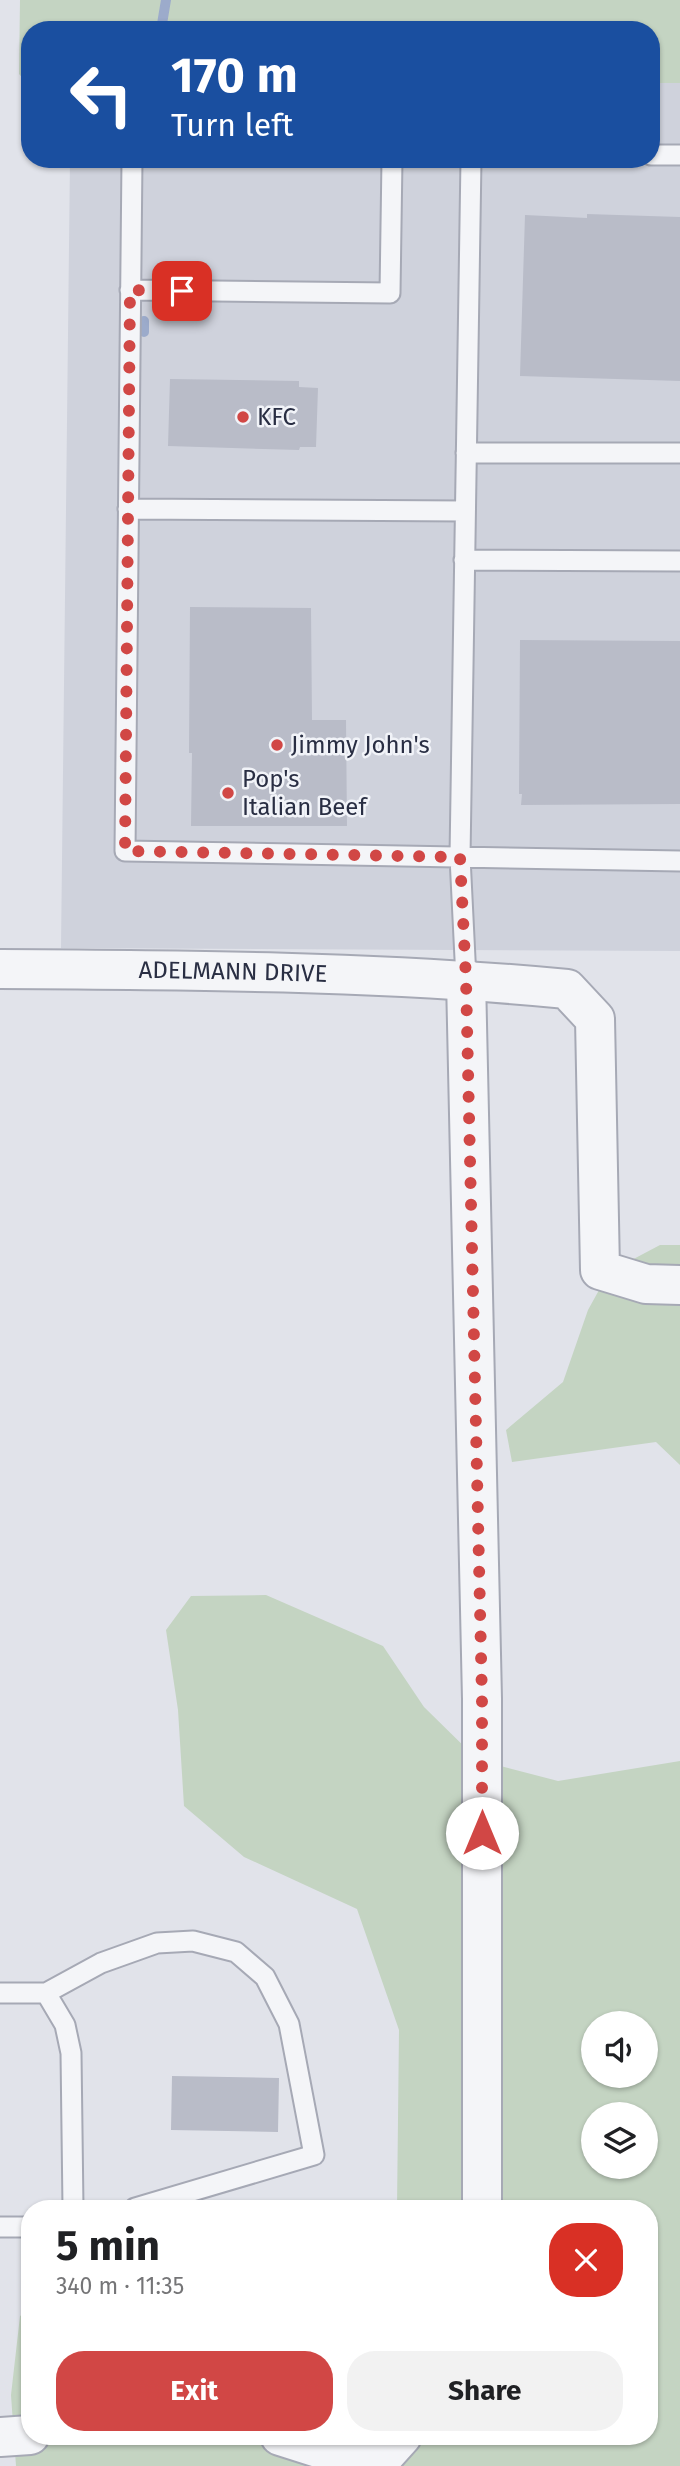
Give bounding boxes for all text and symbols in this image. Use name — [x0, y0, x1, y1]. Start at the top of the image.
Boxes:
text: 170 m — [171, 46, 298, 105]
icon: left — [56, 49, 147, 140]
text: Turn left — [171, 106, 293, 144]
pin — [152, 261, 212, 321]
icon: arrive — [163, 272, 201, 310]
place label: KFC — [257, 403, 296, 431]
marker: KFC — [235, 409, 251, 425]
place label: Jimmy John's — [291, 731, 430, 759]
marker: Jimmy John's — [269, 737, 285, 753]
place label: Pop's Italian Beef — [242, 765, 368, 821]
marker: Pop's Italian Beef — [220, 785, 236, 801]
street label: ADELMANN DRIVE — [138, 956, 328, 988]
position arrow — [445, 1796, 519, 1870]
map controls — [581, 2011, 658, 2179]
button: sound — [581, 2011, 658, 2088]
button: layers — [581, 2102, 658, 2179]
text: 5 min — [56, 2221, 160, 2271]
button: close — [549, 2223, 623, 2297]
text: 340 m · 11:35 — [56, 2272, 184, 2300]
button: Exit — [56, 2351, 333, 2431]
button: Share — [347, 2351, 623, 2431]

